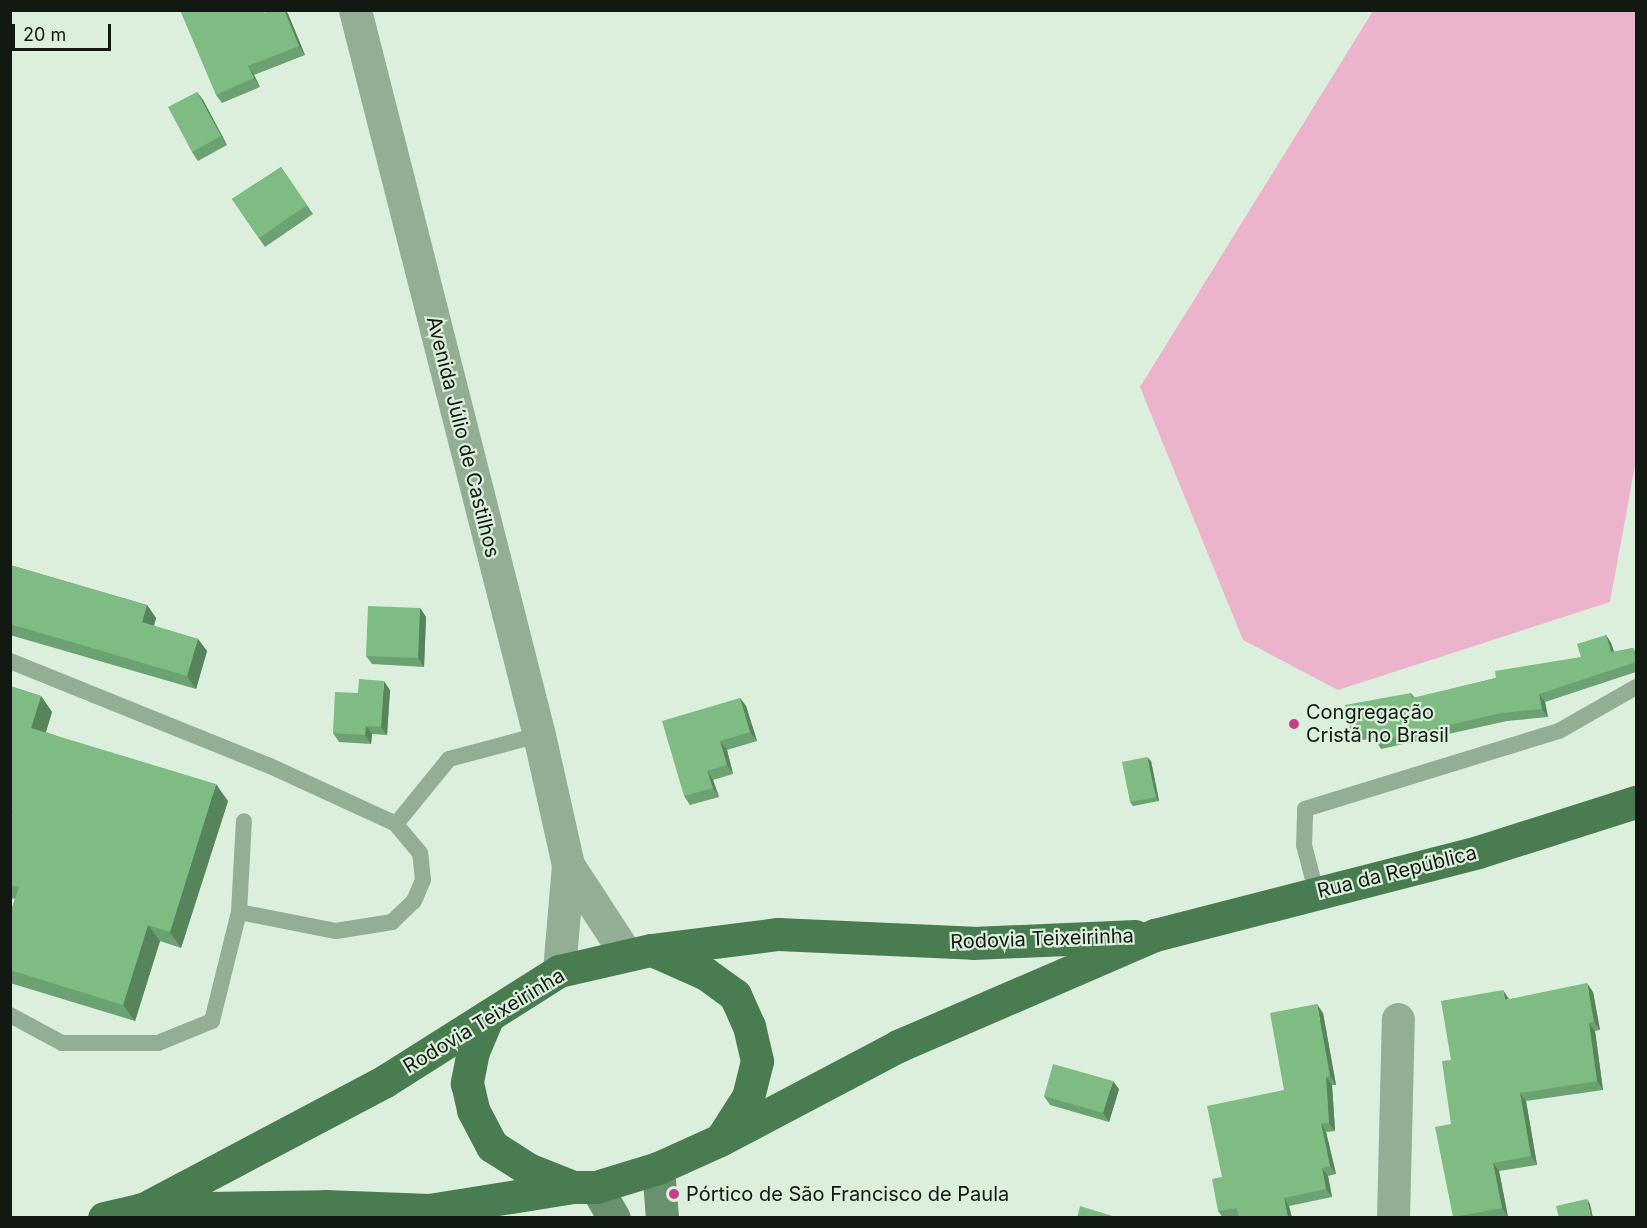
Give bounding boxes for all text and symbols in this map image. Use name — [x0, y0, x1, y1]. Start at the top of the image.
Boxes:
scale bar — [15, 12, 114, 50]
text: 20 m — [23, 24, 66, 45]
street label: Avenida Júlio de Castilhos — [421, 314, 505, 560]
place label: Congregação Cristã no Brasil — [1306, 700, 1449, 747]
marker: Congregação Cristã no Brasil — [1287, 717, 1301, 731]
street label: Rua da República — [1315, 841, 1479, 903]
street label: Rodovia Teixeirinha — [950, 924, 1134, 954]
street label: Rodovia Teixeirinha — [399, 963, 569, 1079]
place label: Pórtico de São Francisco de Paula — [686, 1182, 1009, 1206]
marker: Pórtico de São Francisco de Paula — [667, 1187, 681, 1201]

